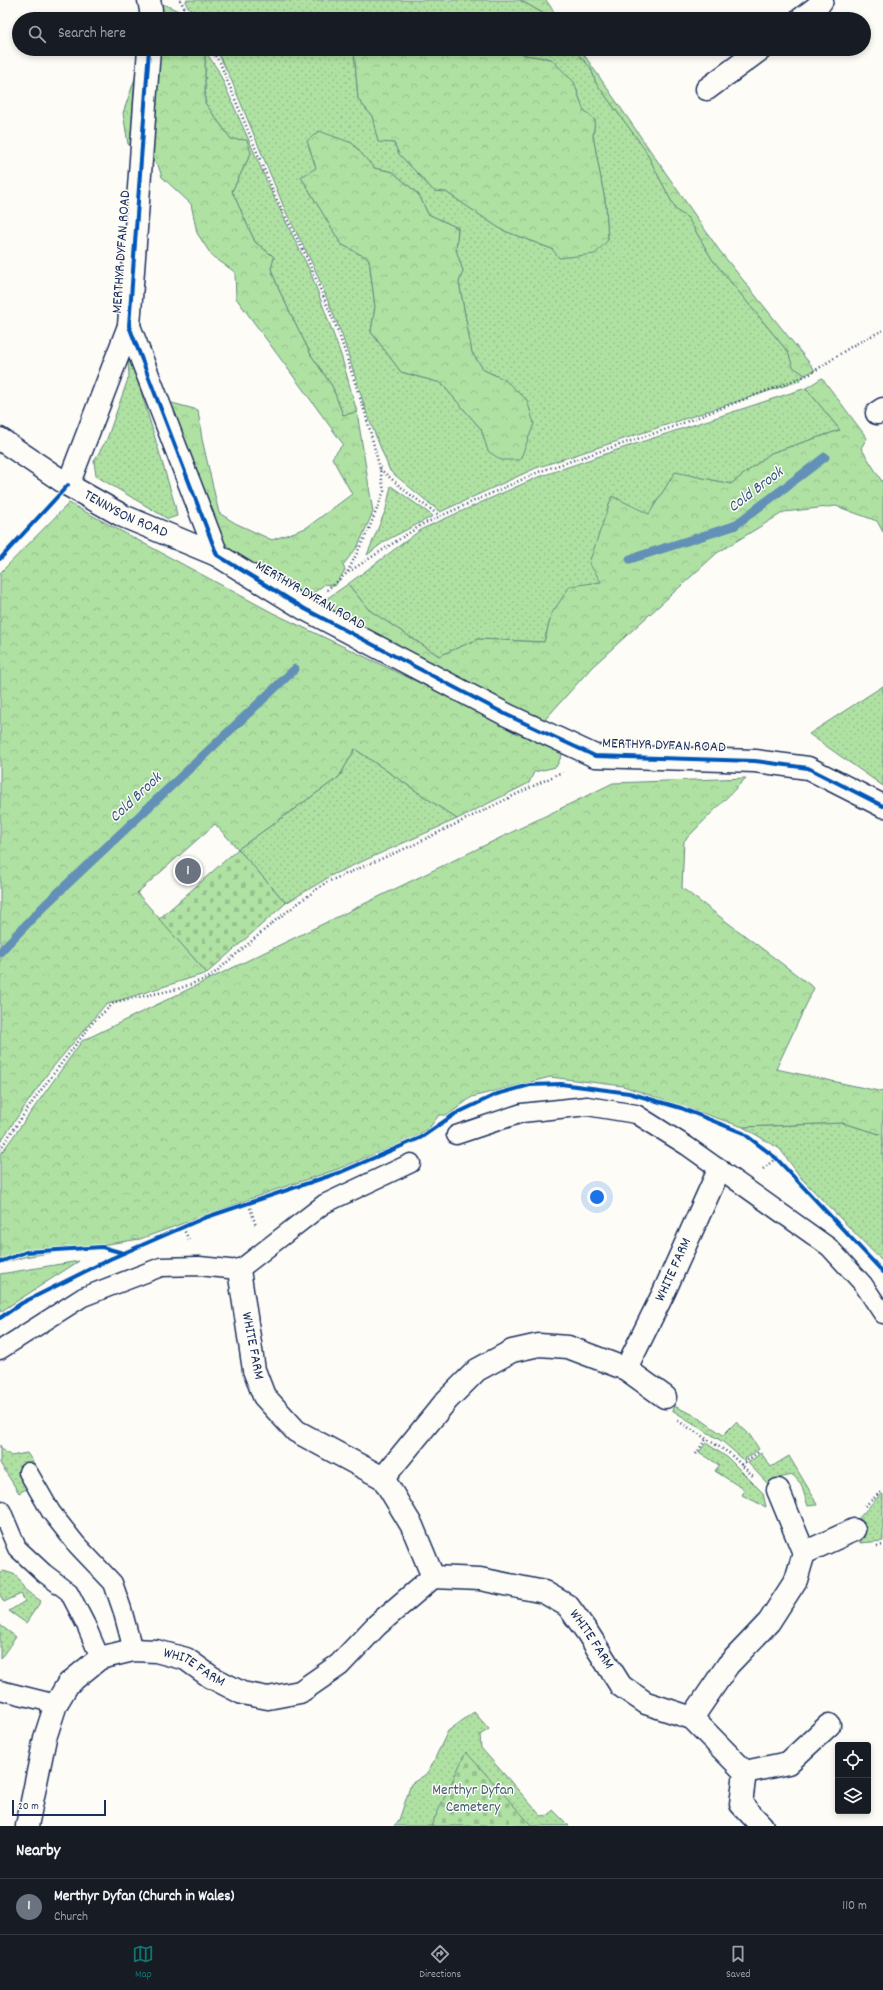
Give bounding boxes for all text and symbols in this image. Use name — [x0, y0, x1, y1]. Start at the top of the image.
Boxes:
search box — [12, 12, 871, 56]
icon: search — [26, 23, 48, 45]
text: Search here — [58, 23, 126, 45]
street label: MERTHYR DYFAN ROAD — [107, 189, 137, 314]
water label: Cold Brook — [723, 461, 790, 519]
street label: TENNYSON ROAD — [79, 485, 171, 544]
street label: MERTHYR DYFAN ROAD — [251, 556, 369, 637]
street label: MERTHYR DYFAN ROAD — [602, 733, 726, 759]
water label: Cold Brook — [105, 767, 168, 828]
pin: 1 — [175, 856, 201, 886]
your location — [587, 1187, 607, 1207]
street label: WHITE FARM — [650, 1234, 698, 1306]
street label: WHITE FARM — [235, 1310, 269, 1382]
street label: WHITE FARM — [563, 1605, 619, 1674]
street label: WHITE FARM — [161, 1642, 229, 1693]
map controls — [835, 1742, 871, 1814]
button: locate — [835, 1742, 871, 1778]
button: layers — [835, 1778, 871, 1814]
park label: Merthyr Dyfan Cemetery — [432, 1780, 514, 1819]
scale bar — [12, 1798, 106, 1817]
text: 20 m — [18, 1799, 39, 1815]
text: Nearby — [16, 1840, 60, 1864]
text: Merthyr Dyfan (Church in Wales) — [54, 1886, 234, 1908]
text: 1 — [28, 1897, 30, 1916]
text: 110 m — [842, 1897, 867, 1916]
text: Church — [54, 1908, 88, 1927]
tab: Map — [132, 1943, 154, 1983]
tab: Directions — [419, 1943, 461, 1983]
tab: Saved — [726, 1943, 751, 1983]

